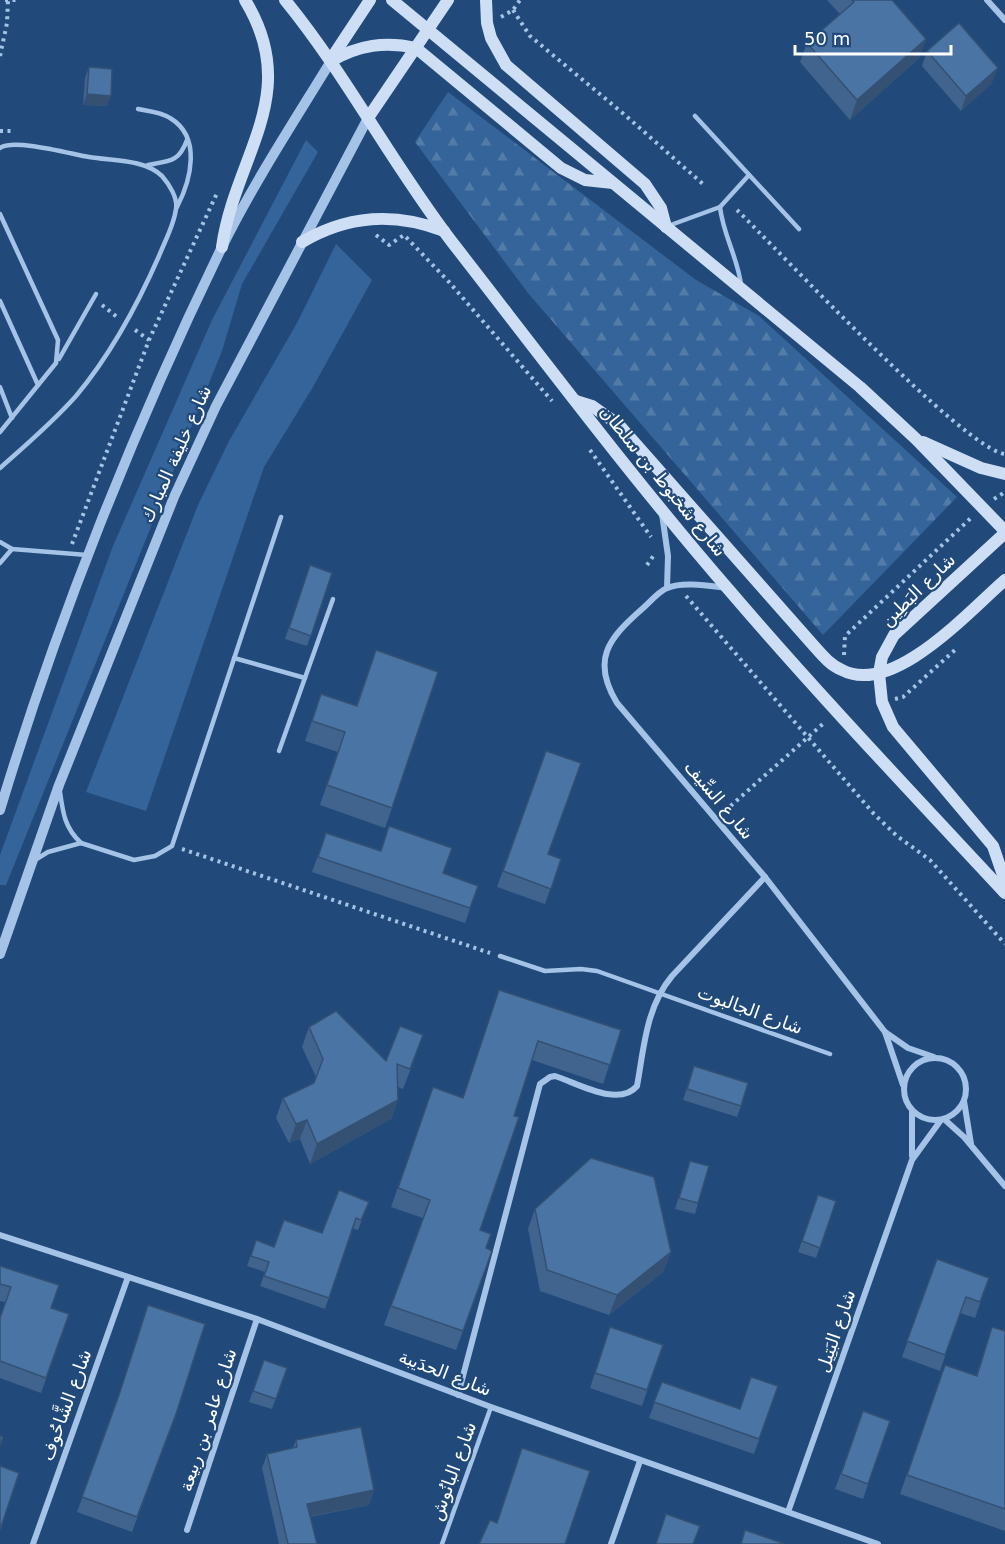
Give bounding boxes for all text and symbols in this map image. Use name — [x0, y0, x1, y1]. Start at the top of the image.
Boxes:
scale bar — [795, 18, 951, 56]
text: 50 m — [804, 28, 850, 49]
street label: شارع خليفة المبارك — [136, 382, 216, 526]
street label: شارع شخبوط بن سلطان — [595, 401, 731, 561]
street label: شارع البَطِين — [876, 549, 960, 631]
street label: شارع السِّيف — [680, 756, 758, 844]
street label: شارع الجالبوت — [694, 981, 806, 1039]
street label: شارع البَتِيل — [812, 1287, 860, 1375]
street label: شارع الحدَيبة — [396, 1345, 494, 1401]
street label: شارع الشَّاحُوف — [33, 1346, 96, 1464]
street label: شارع عامر بن ربيعة — [174, 1346, 242, 1494]
street label: شارع البانُوش — [425, 1419, 481, 1523]

